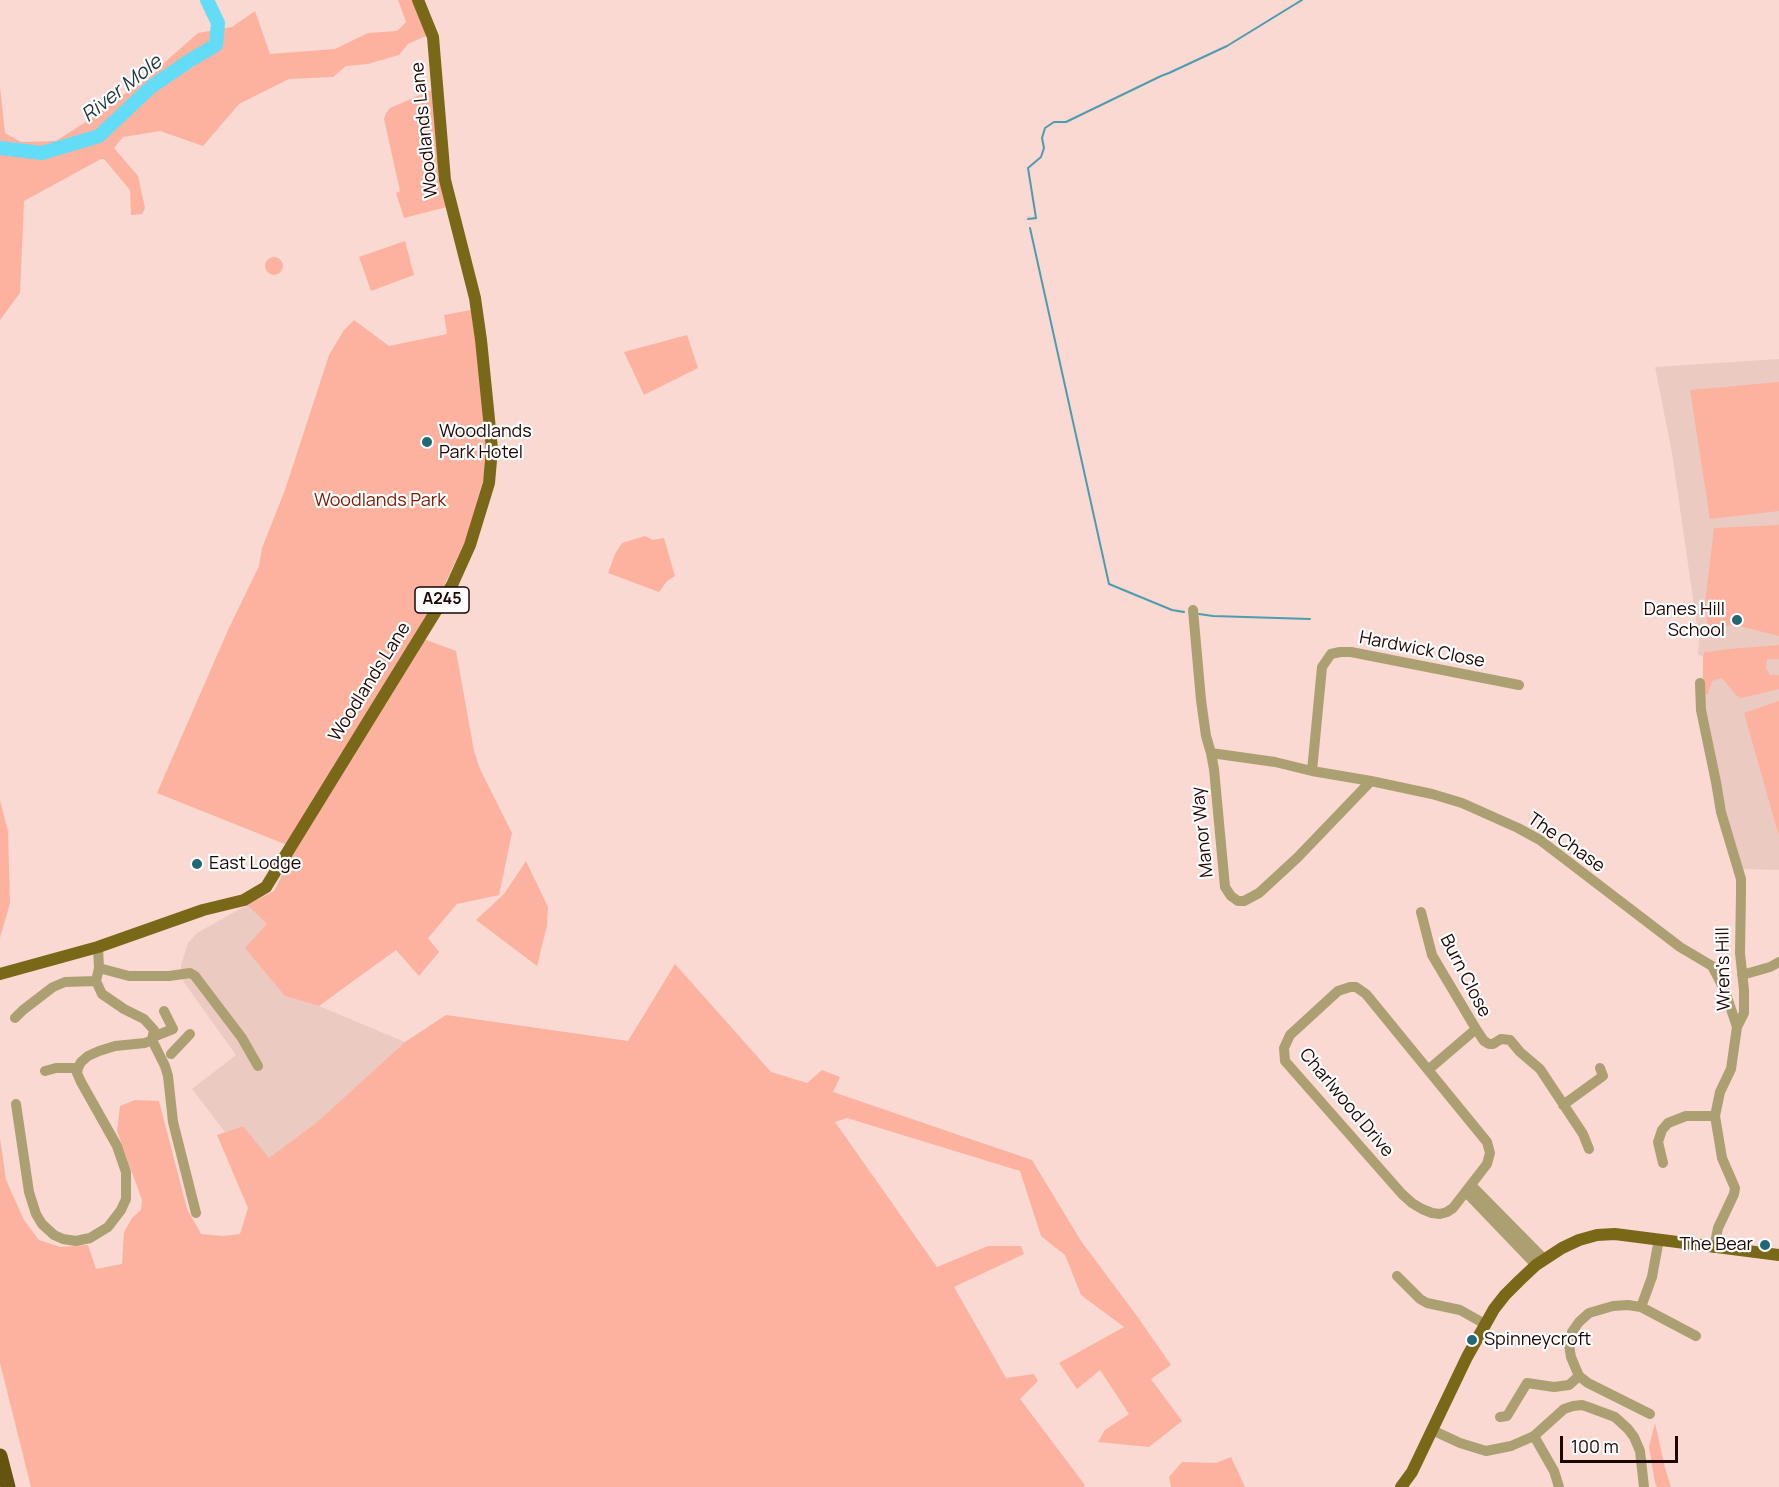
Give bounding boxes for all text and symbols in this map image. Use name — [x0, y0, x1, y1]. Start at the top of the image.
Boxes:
water label: River Mole — [77, 50, 167, 128]
street label: Woodlands Lane — [407, 61, 443, 199]
place label: Woodlands Park Hotel — [439, 421, 532, 464]
marker: Woodlands Park Hotel — [420, 435, 434, 449]
park label: Woodlands Park — [314, 490, 446, 512]
road number: A245 — [415, 587, 469, 613]
place label: Danes Hill School — [1644, 599, 1725, 642]
marker: Danes Hill School — [1730, 613, 1744, 627]
street label: Woodlands Lane — [325, 618, 415, 746]
street label: Hardwick Close — [1357, 627, 1487, 673]
street label: Manor Way — [1187, 785, 1219, 879]
street label: The Chase — [1523, 809, 1609, 877]
place label: East Lodge — [209, 853, 301, 875]
marker: East Lodge — [190, 857, 204, 871]
street label: Wren's Hill — [1712, 927, 1736, 1011]
street label: Burn Close — [1435, 931, 1495, 1021]
street label: Charlwood Drive — [1294, 1044, 1398, 1162]
place label: The Bear — [1680, 1234, 1753, 1256]
marker: The Bear — [1758, 1238, 1772, 1252]
place label: Spinneycroft — [1484, 1329, 1591, 1351]
marker: Spinneycroft — [1465, 1333, 1479, 1347]
scale bar — [1563, 1424, 1682, 1462]
text: 100 m — [1571, 1434, 1619, 1458]

